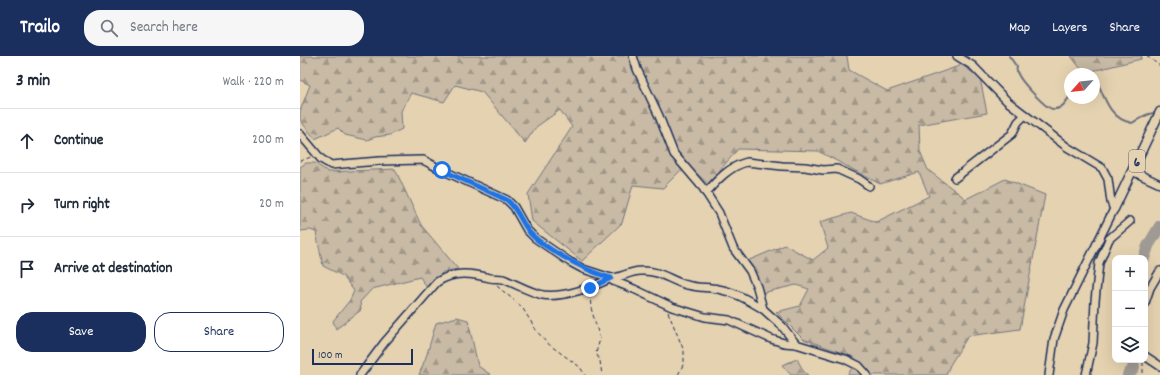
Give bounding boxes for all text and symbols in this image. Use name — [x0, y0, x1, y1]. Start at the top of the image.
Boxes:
search box — [84, 10, 364, 46]
text: Trailo — [20, 15, 60, 42]
icon: search — [98, 17, 120, 39]
text: Search here — [130, 17, 198, 39]
text: Map — [1009, 18, 1030, 38]
text: Layers — [1052, 18, 1087, 38]
text: Share — [1109, 18, 1140, 38]
north arrow — [1064, 68, 1100, 104]
text: 3 min — [16, 70, 50, 94]
text: Walk · 220 m — [223, 73, 284, 92]
icon: ahead — [16, 130, 38, 152]
text: Continue — [54, 130, 103, 152]
text: 200 m — [252, 131, 284, 150]
road number: 6 — [1129, 150, 1145, 172]
route start — [433, 161, 451, 179]
icon: right — [16, 194, 38, 216]
text: Turn right — [54, 194, 110, 216]
text: 20 m — [259, 195, 284, 214]
map controls — [1112, 255, 1148, 363]
button: + — [1112, 255, 1148, 291]
icon: arrive — [16, 258, 38, 280]
text: Arrive at destination — [54, 258, 172, 280]
route end — [581, 279, 599, 297]
button: − — [1112, 291, 1148, 327]
button: Save — [16, 312, 146, 352]
button: Share — [154, 312, 284, 352]
button: layers — [1112, 327, 1148, 363]
scale bar — [312, 347, 413, 366]
text: 100 m — [318, 348, 342, 364]

